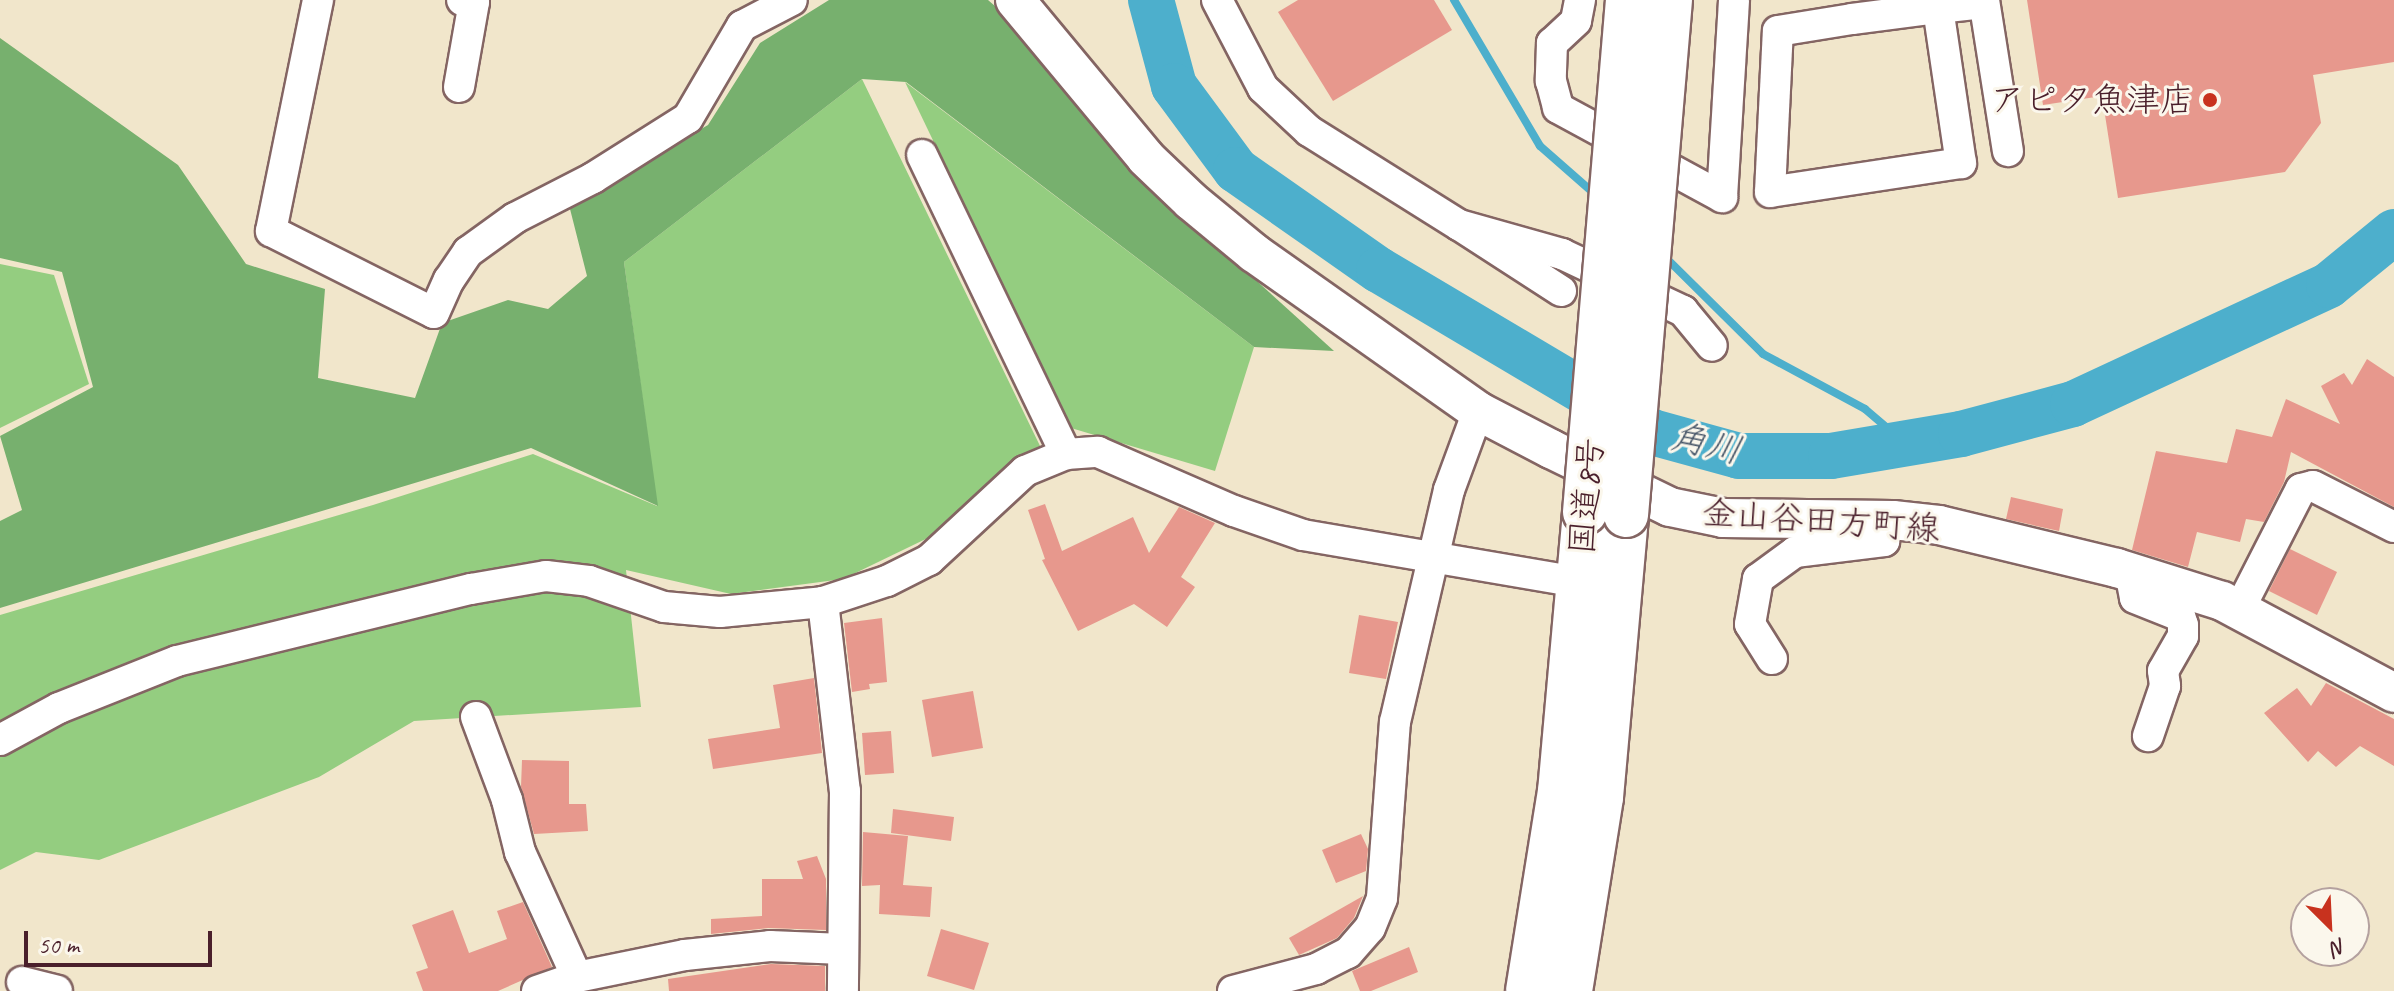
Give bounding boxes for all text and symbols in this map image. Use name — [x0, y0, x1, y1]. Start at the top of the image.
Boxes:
place label: アピタ魚津店 — [1990, 80, 2194, 120]
marker: アピタ魚津店 — [2201, 91, 2219, 109]
water label: 角川 — [1666, 415, 1746, 473]
street label: 国道8号 — [1561, 436, 1611, 556]
street label: 金山谷田方町線 — [1701, 491, 1941, 549]
north arrow — [2290, 887, 2370, 967]
scale bar — [28, 915, 216, 965]
text: 50 m — [38, 930, 79, 960]
text: N — [2327, 932, 2351, 963]

